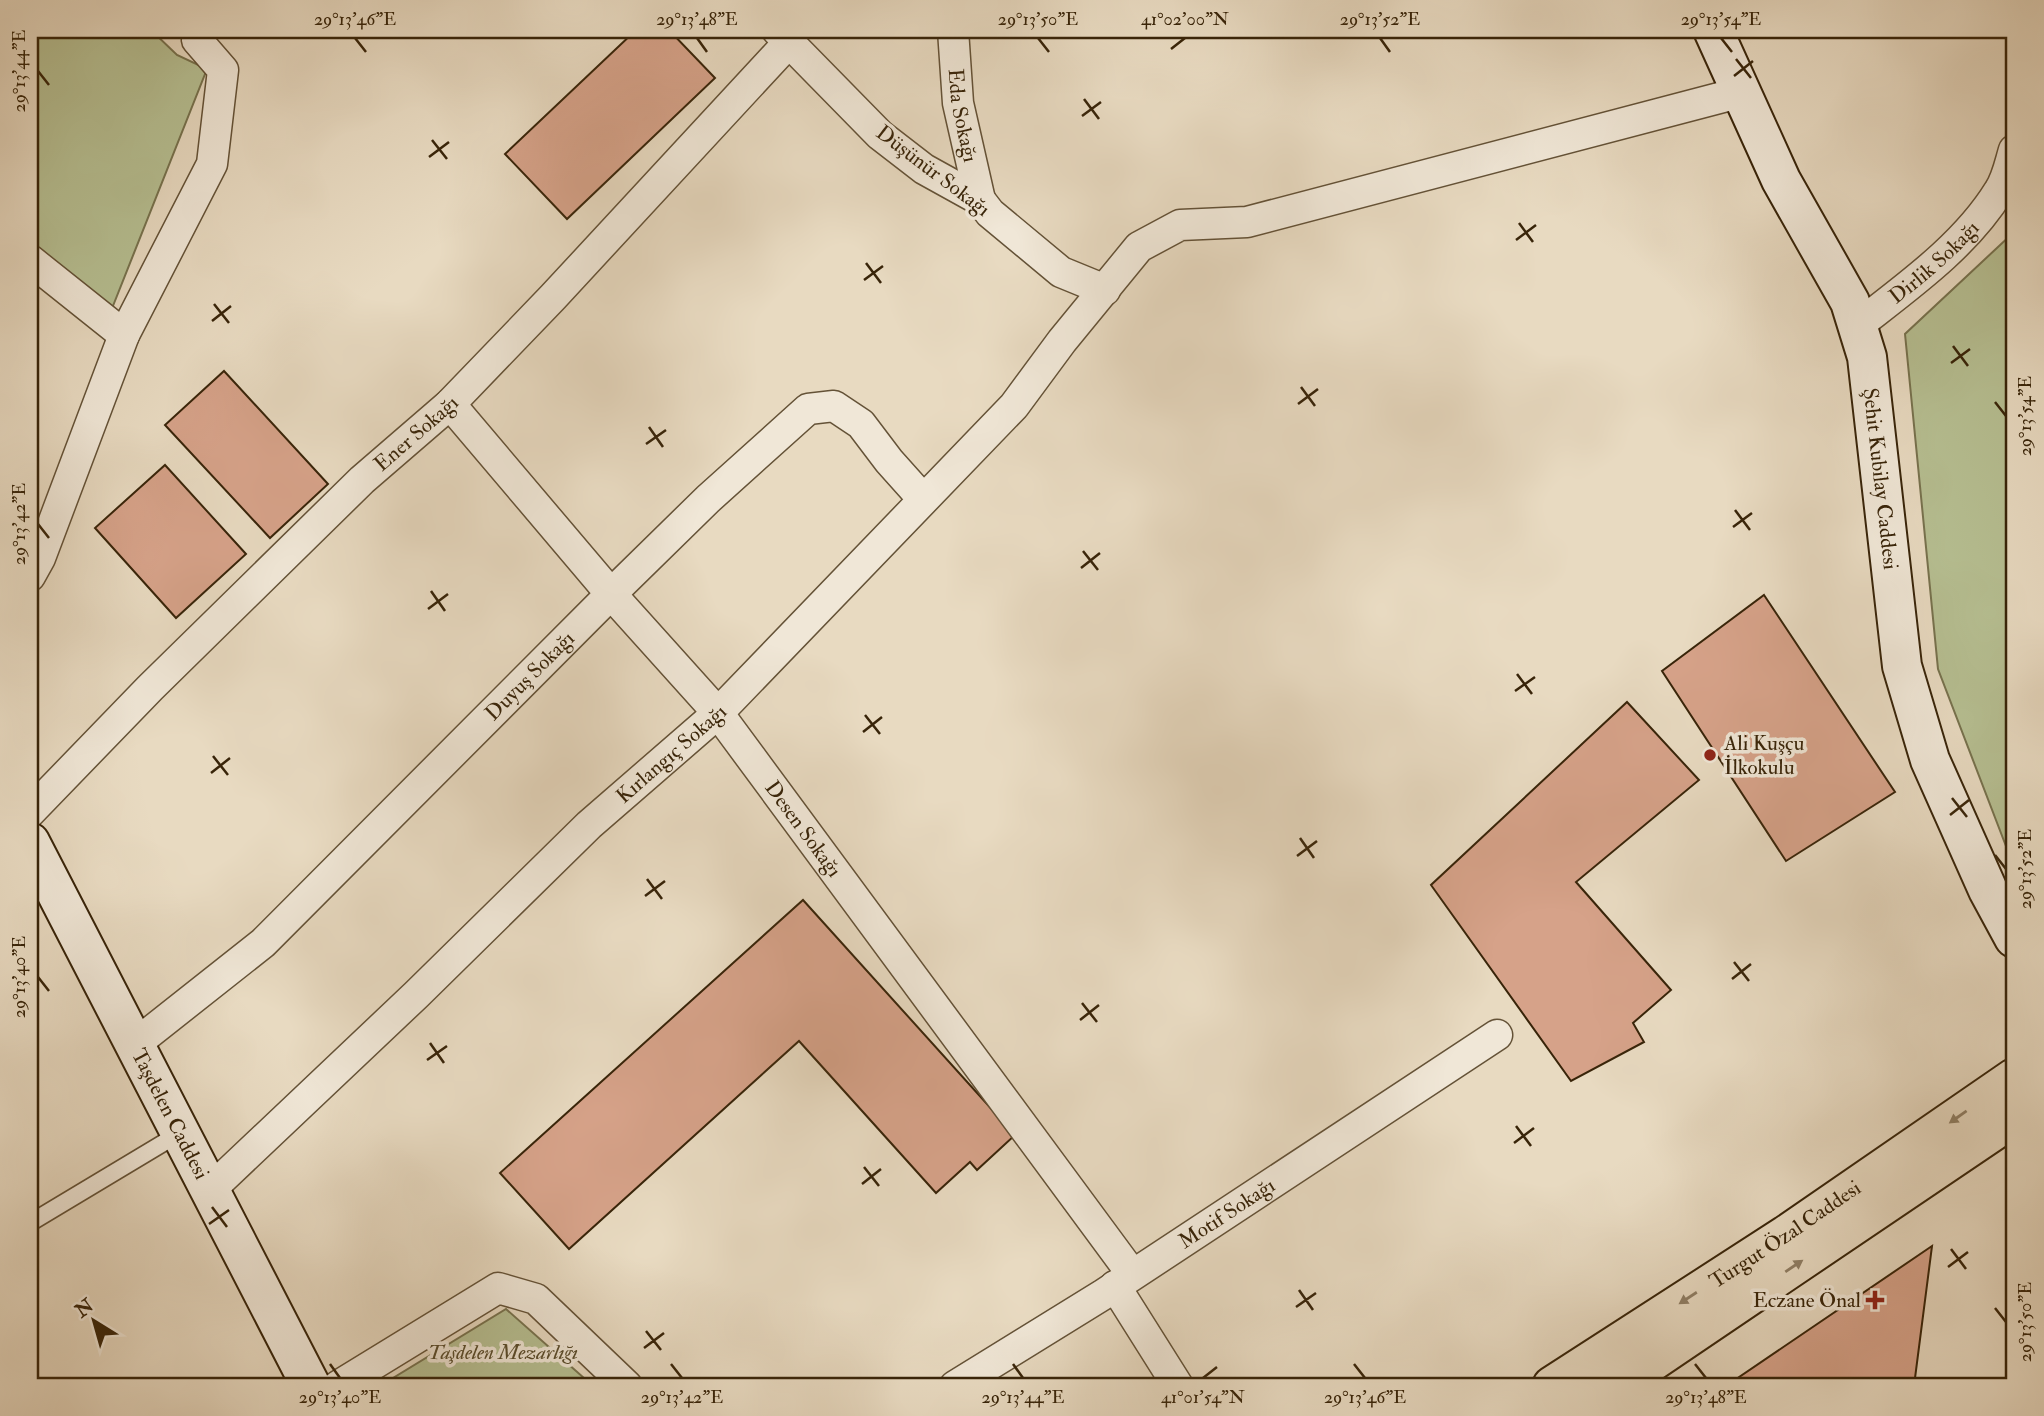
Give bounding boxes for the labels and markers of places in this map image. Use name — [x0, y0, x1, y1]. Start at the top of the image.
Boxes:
place label: Ali Kuşçu İlkokulu — [1723, 730, 1805, 781]
marker: Ali Kuşçu İlkokulu — [1702, 747, 1718, 763]
place label: Eczane Önal — [1753, 1287, 1862, 1314]
marker: Eczane Önal — [1867, 1292, 1883, 1308]

